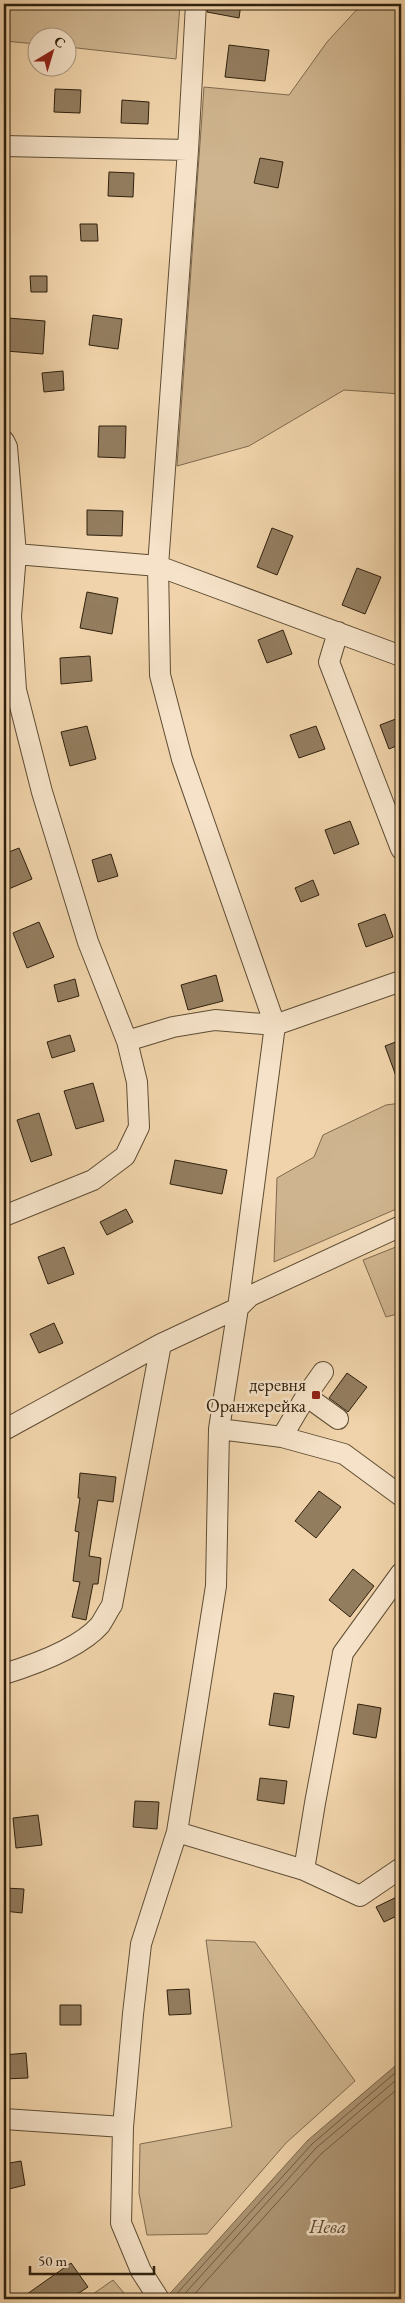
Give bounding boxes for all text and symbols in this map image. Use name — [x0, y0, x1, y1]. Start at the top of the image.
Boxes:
north arrow — [28, 28, 78, 78]
text: С — [51, 32, 70, 52]
place label: деревня Оранжерейка — [206, 1373, 307, 1417]
marker: деревня Оранжерейка — [310, 1389, 322, 1401]
water label: Нева — [308, 2214, 347, 2239]
scale bar — [30, 2243, 154, 2275]
text: 50 m — [38, 2251, 67, 2270]

